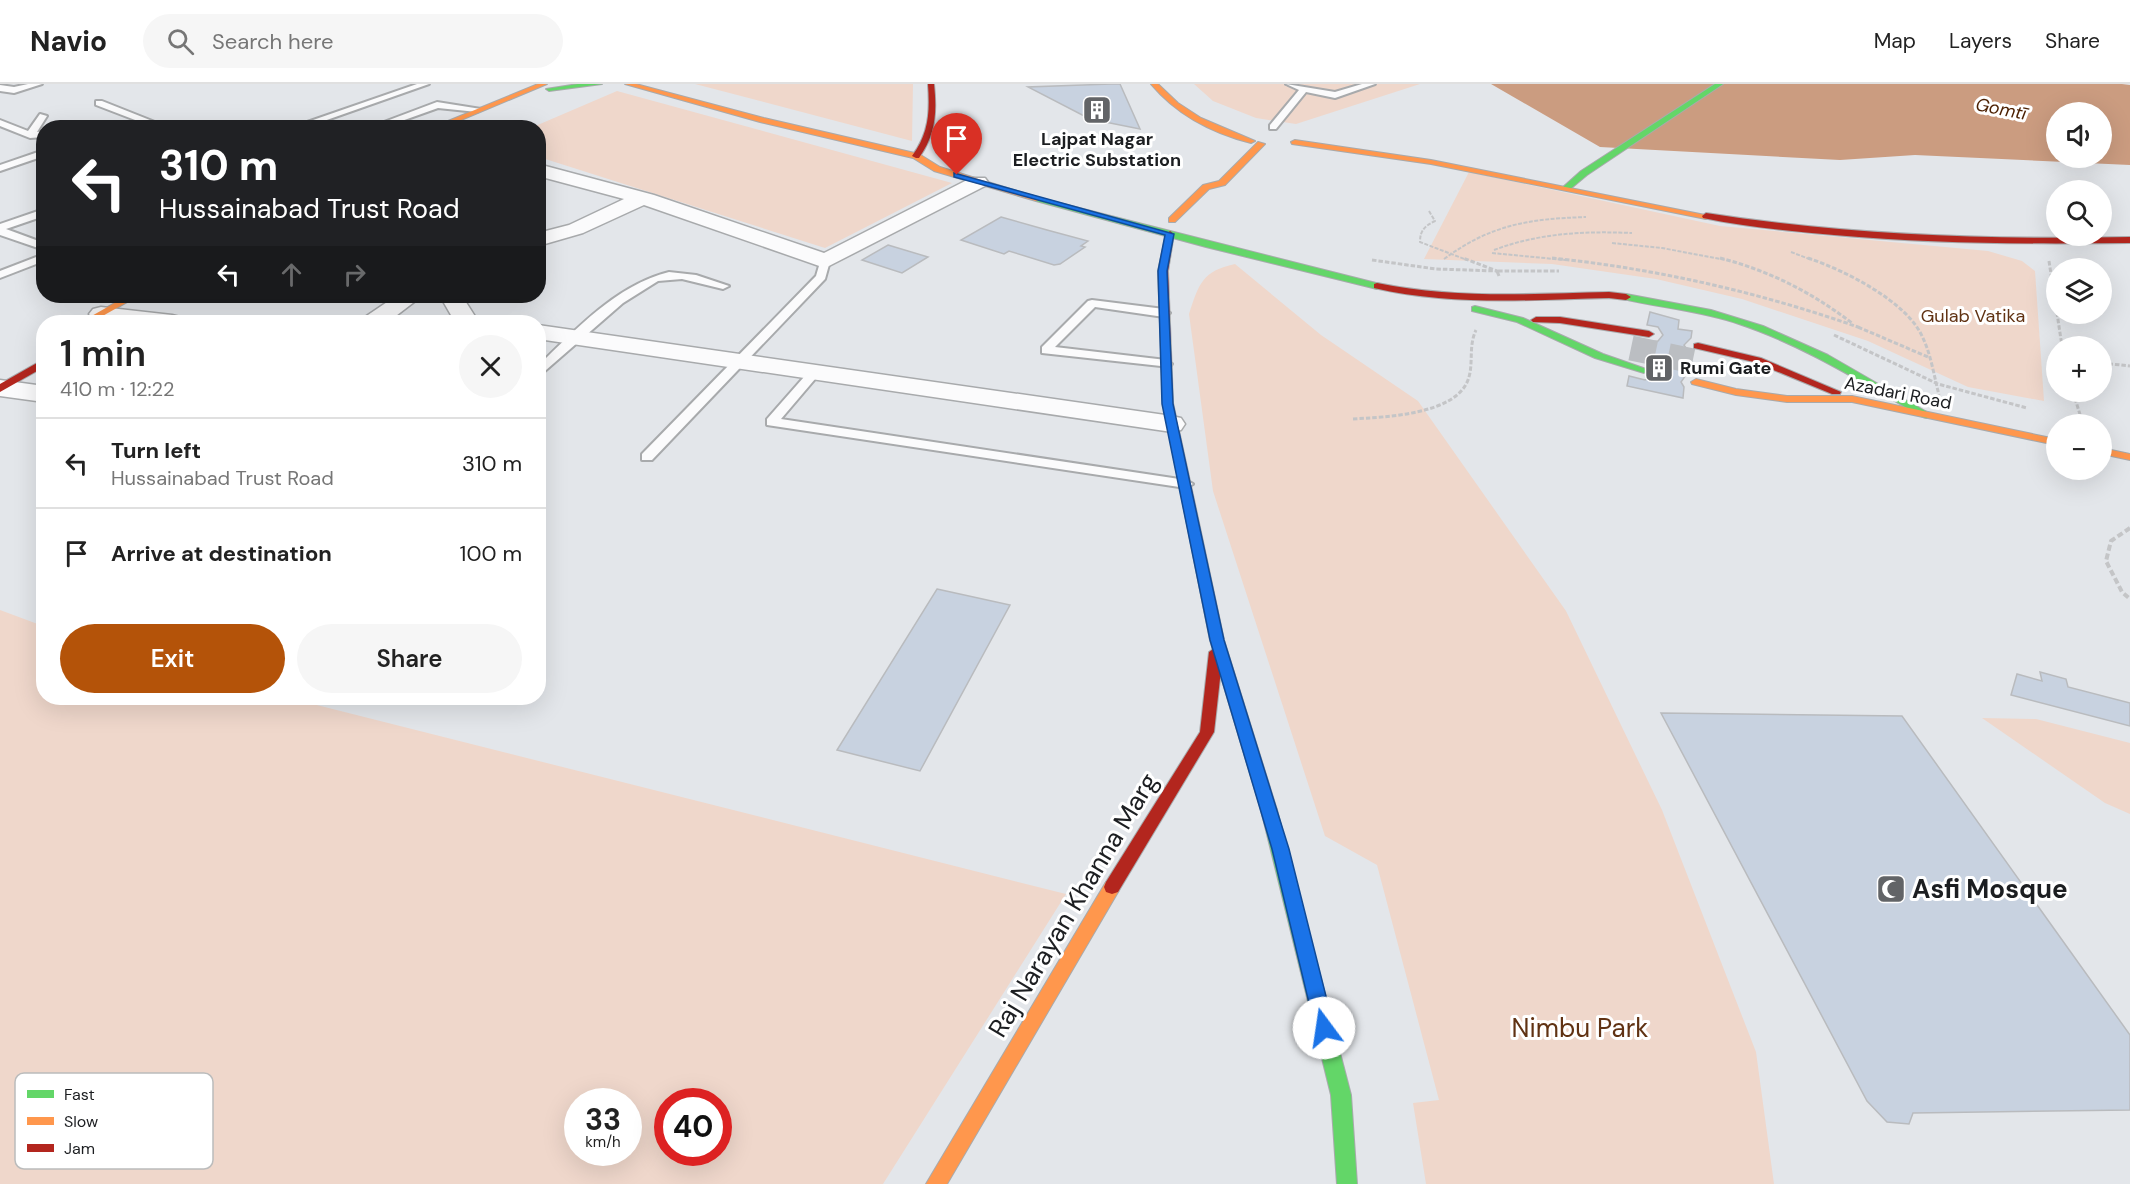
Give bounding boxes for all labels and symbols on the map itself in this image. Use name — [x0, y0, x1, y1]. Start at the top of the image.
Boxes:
water label: Gomtī — [1974, 92, 2031, 126]
building icon: Lajpat Nagar Electric Substation — [1081, 94, 1113, 126]
pin — [931, 113, 982, 175]
place label: Lajpat Nagar Electric Substation — [1013, 127, 1181, 172]
park label: Gulab Vatika — [1921, 304, 2025, 328]
building icon: Rumi Gate — [1643, 352, 1675, 384]
place label: Rumi Gate — [1680, 356, 1772, 380]
street label: Azadari Road — [1842, 371, 1954, 415]
street label: Raj Narayan Khanna Marg — [981, 767, 1165, 1043]
place label: Asfi Mosque — [1912, 872, 2068, 906]
mosque icon: Asfi Mosque — [1875, 873, 1907, 905]
position arrow — [1292, 996, 1356, 1060]
park label: Nimbu Park — [1512, 1011, 1648, 1045]
legend — [15, 1073, 213, 1169]
text: Fast — [64, 1084, 95, 1105]
speed limit sign: 40 — [654, 1088, 732, 1166]
text: Slow — [64, 1111, 98, 1132]
text: Jam — [64, 1138, 95, 1159]

